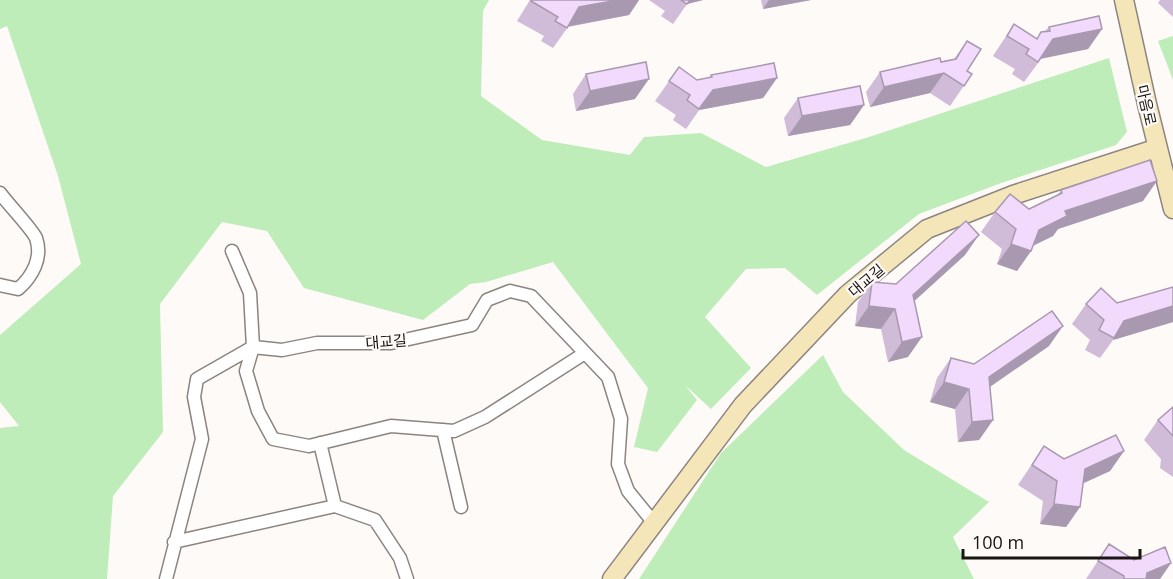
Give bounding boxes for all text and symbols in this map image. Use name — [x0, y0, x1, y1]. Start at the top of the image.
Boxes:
street label: 마음로 — [1133, 83, 1161, 127]
street label: 대교길 — [844, 259, 888, 301]
street label: 대교길 — [365, 329, 407, 353]
scale bar — [963, 522, 1140, 560]
text: 100 m — [972, 530, 1024, 554]

